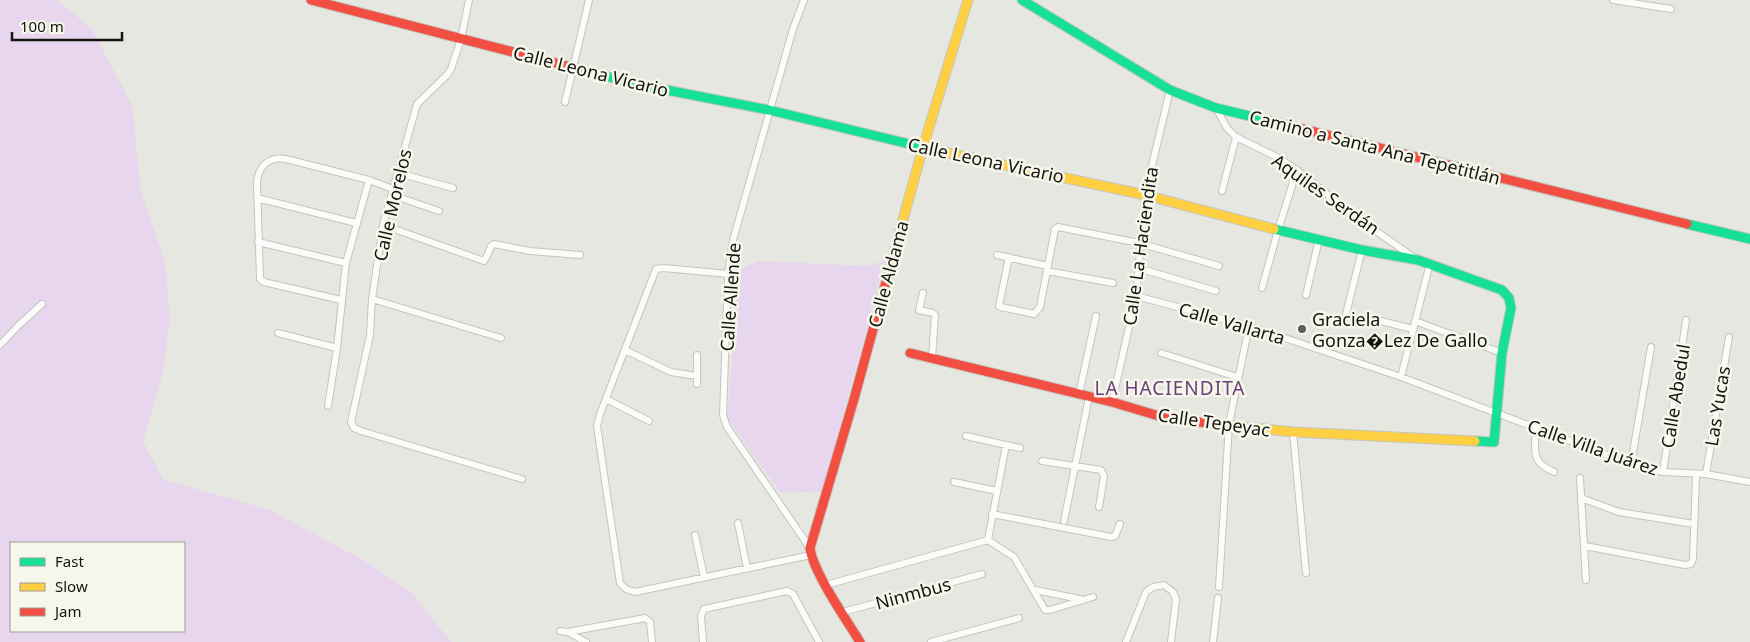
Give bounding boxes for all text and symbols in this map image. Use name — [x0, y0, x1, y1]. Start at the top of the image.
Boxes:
scale bar — [12, 10, 122, 42]
text: 100 m — [20, 16, 64, 36]
street label: Calle Leona Vicario — [511, 40, 671, 102]
street label: Camino a Santa Ana Tepetitlán — [1247, 104, 1503, 190]
street label: Calle Leona Vicario — [906, 132, 1066, 188]
street label: Calle Morelos — [367, 147, 417, 263]
street label: Aquiles Serdán — [1268, 148, 1384, 240]
street label: Calle La Haciendita — [1117, 165, 1163, 327]
street label: Calle Aldama — [862, 218, 914, 330]
street label: Calle Allende — [714, 242, 746, 352]
street label: Calle Vallarta — [1176, 296, 1288, 350]
place label: Graciela Gonza�Lez De Gallo — [1312, 307, 1488, 352]
marker: Graciela Gonza�Lez De Gallo — [1296, 323, 1308, 335]
street label: Calle Abedul — [1655, 342, 1695, 450]
street label: Las Yucas — [1699, 364, 1735, 448]
district label: LA HACIENDITA — [1094, 375, 1246, 401]
street label: Calle Tepeyac — [1156, 402, 1272, 442]
street label: Calle Villa Juárez — [1524, 413, 1662, 481]
legend — [10, 542, 185, 632]
text: Fast — [55, 551, 84, 571]
street label: Ninmbus — [873, 571, 953, 615]
text: Slow — [55, 576, 88, 596]
text: Jam — [53, 601, 82, 621]

